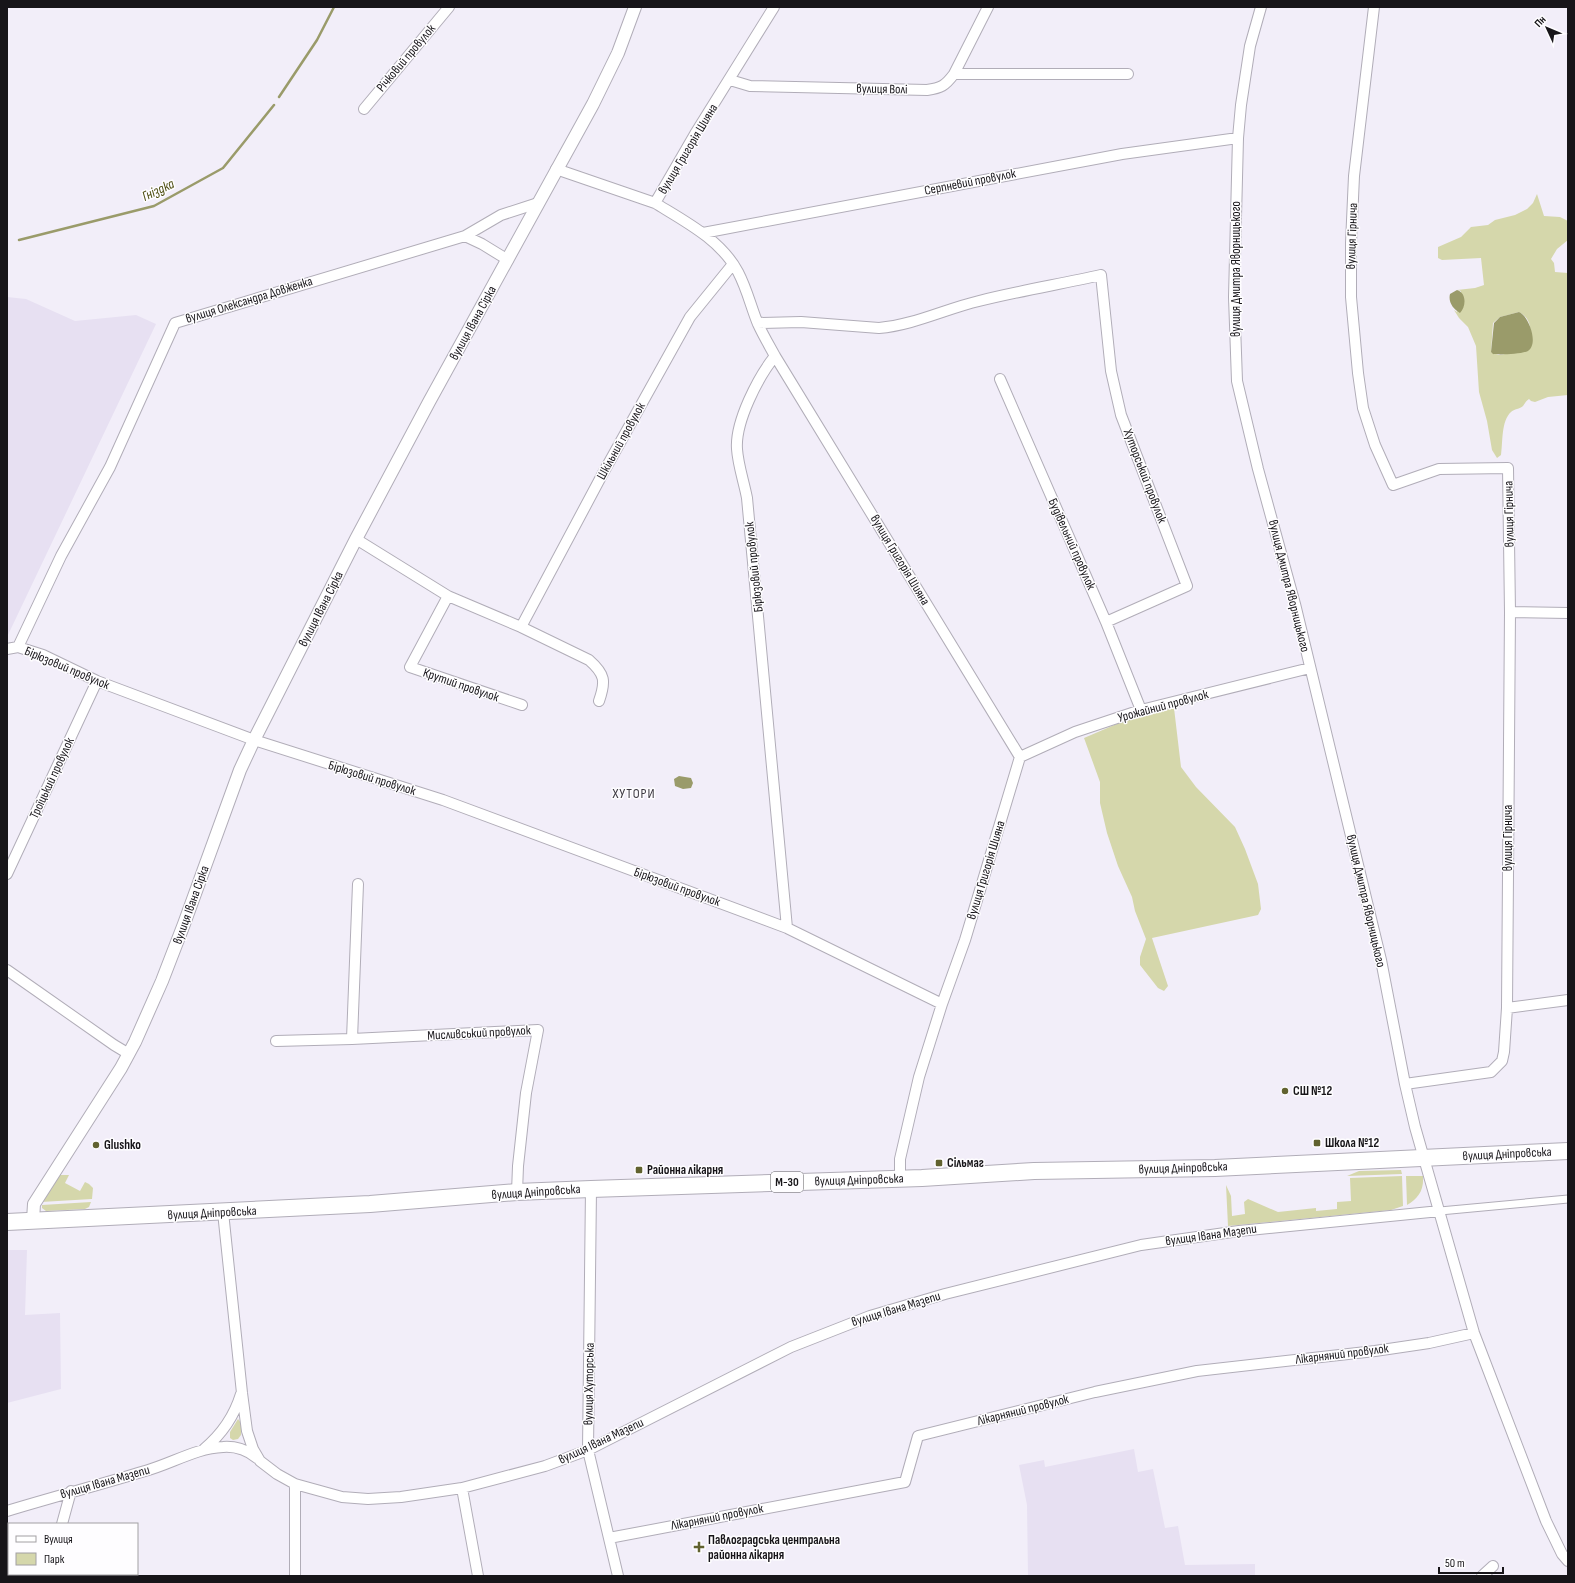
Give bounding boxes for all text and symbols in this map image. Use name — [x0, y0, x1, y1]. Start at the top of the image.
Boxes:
north arrow — [1527, 8, 1567, 48]
text: Пн — [1532, 13, 1549, 30]
street label: Річковий провулок — [373, 21, 439, 95]
street label: вулиця Волі — [856, 81, 908, 97]
street label: вулиця Григорія Шияна — [655, 101, 721, 197]
street label: Серпневий провулок — [923, 165, 1017, 199]
water label: Гніздка — [139, 175, 177, 205]
street label: вулиця Дмитра Яворницького — [1228, 201, 1244, 337]
street label: вулиця Гірнича — [1343, 202, 1361, 270]
street label: вулиця Олександра Довженка — [184, 273, 314, 327]
street label: вулиця Івана Сірка — [446, 283, 500, 363]
street label: Шкільний провулок — [593, 400, 649, 482]
street label: Хуторський провулок — [1119, 426, 1170, 525]
street label: вулиця Гірнича — [1500, 481, 1518, 547]
street label: Будівельний провулок — [1045, 496, 1099, 592]
street label: вулиця Григорія Шияна — [867, 512, 933, 608]
street label: вулиця Дмитра Яворницького — [1265, 518, 1313, 654]
street label: Бірюзовий провулок — [741, 521, 767, 613]
street label: вулиця Івана Сірка — [295, 569, 347, 649]
street label: Бірюзовий провулок — [22, 643, 112, 693]
street label: Крутий провулок — [421, 665, 501, 705]
street label: Урожайний провулок — [1116, 686, 1210, 726]
street label: Троїцький провулок — [26, 735, 78, 821]
street label: Бірюзовий провулок — [326, 757, 418, 799]
district label: ХУТОРИ — [611, 785, 656, 802]
street label: вулиця Гірнича — [1500, 805, 1516, 871]
street label: вулиця Григорія Шияна — [963, 819, 1009, 921]
street label: вулиця Дмитра Яворницького — [1343, 833, 1389, 969]
street label: вулиця Івана Сірка — [169, 864, 213, 946]
street label: Бірюзовий провулок — [632, 864, 722, 910]
street label: Мисливський провулок — [427, 1022, 531, 1044]
place label: СШ №12 — [1293, 1083, 1333, 1099]
marker: СШ №12 — [1280, 1086, 1290, 1096]
place label: Школа №12 — [1325, 1135, 1379, 1151]
place label: Glushko — [104, 1137, 141, 1153]
marker: Школа №12 — [1312, 1138, 1322, 1148]
marker: Glushko — [91, 1140, 101, 1150]
street label: вулиця Дніпровська — [1462, 1144, 1552, 1164]
place label: Сільмаг — [947, 1155, 984, 1171]
marker: Сільмаг — [934, 1158, 944, 1168]
street label: вулиця Дніпровська — [1138, 1158, 1228, 1178]
place label: Районна лікарня — [647, 1162, 723, 1178]
marker: Районна лікарня — [634, 1165, 644, 1175]
street label: вулиця Дніпровська — [814, 1170, 904, 1190]
road number: М-30 — [771, 1172, 803, 1192]
street label: вулиця Дніпровська — [491, 1181, 581, 1203]
street label: вулиця Дніпровська — [167, 1203, 257, 1223]
street label: вулиця Івана Мазепи — [1164, 1221, 1258, 1249]
street label: вулиця Івана Мазепи — [850, 1288, 942, 1330]
street label: Лікарняний провулок — [1294, 1340, 1390, 1368]
street label: вулиця Хуторська — [580, 1343, 598, 1425]
street label: Лікарняний провулок — [975, 1391, 1070, 1429]
street label: вулиця Івана Мазепи — [556, 1414, 646, 1468]
street label: вулиця Івана Мазепи — [59, 1462, 151, 1502]
street label: Лікарняний провулок — [669, 1500, 765, 1534]
legend — [8, 1523, 138, 1575]
text: Вулиця — [44, 1532, 73, 1547]
place label: Павлоградська центральна районна лікарня — [708, 1532, 840, 1563]
marker: Павлоградська центральна районна лікарня — [693, 1541, 705, 1553]
scale bar — [1439, 1549, 1503, 1575]
text: Парк — [44, 1552, 65, 1567]
text: 50 m — [1445, 1556, 1465, 1571]

